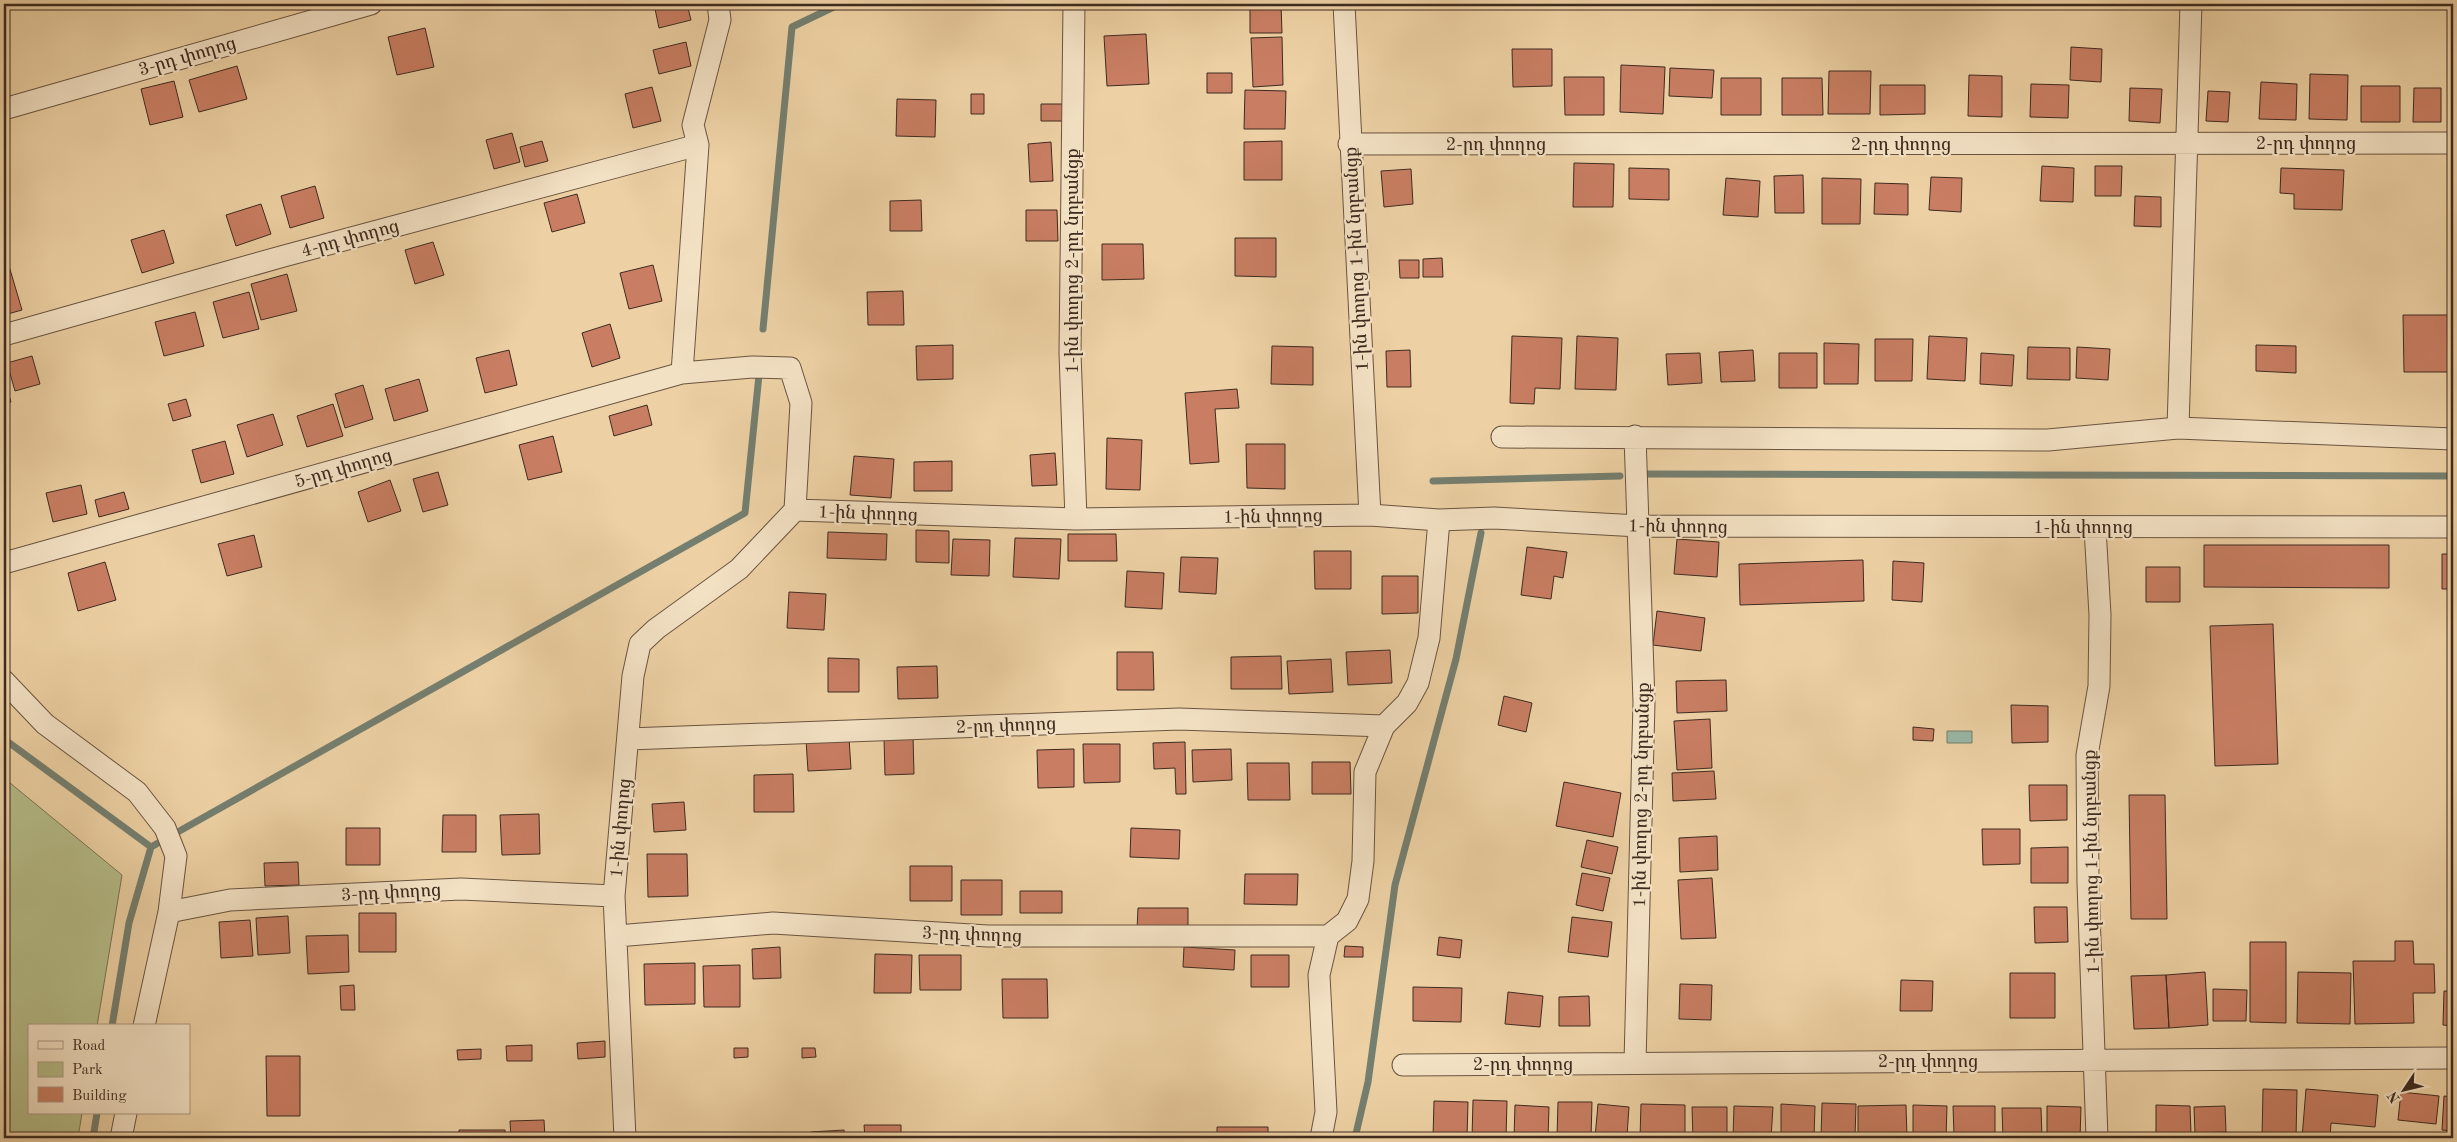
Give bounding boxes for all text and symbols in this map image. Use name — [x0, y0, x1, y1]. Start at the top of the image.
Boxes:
street label: 3-րդ փողոց — [137, 34, 238, 80]
street label: 2-րդ փողոց — [2256, 135, 2356, 154]
street label: 2-րդ փողոց — [1446, 136, 1546, 155]
street label: 2-րդ փողոց — [1851, 136, 1951, 155]
street label: 1-ին փողոց 1-ին նրբանցք — [1342, 146, 1373, 372]
street label: 1-ին փողոց 2-րդ նրբանցք — [1064, 148, 1083, 374]
street label: 4-րդ փողոց — [299, 217, 401, 262]
street label: 5-րդ փողոց — [293, 446, 394, 492]
street label: 1-ին փողոց — [818, 503, 918, 526]
street label: 1-ին փողոց — [1223, 507, 1323, 528]
street label: 1-ին փողոց — [1628, 517, 1728, 538]
street label: 1-ին փողոց — [2033, 519, 2133, 538]
street label: 1-ին փողոց 2-րդ նրբանցք — [1631, 682, 1654, 908]
street label: 2-րդ փողոց — [956, 715, 1057, 738]
street label: 1-ին փողոց 1-ին նրբանցք — [2081, 749, 2104, 975]
street label: 1-ին փողոց — [608, 778, 635, 879]
street label: 3-րդ փողոց — [340, 881, 442, 906]
street label: 3-րդ փողոց — [921, 924, 1022, 947]
legend — [28, 1024, 190, 1114]
text: Road — [72, 1039, 106, 1054]
street label: 2-րդ փողոց — [1878, 1053, 1978, 1072]
street label: 2-րդ փողոց — [1473, 1056, 1573, 1075]
text: Park — [72, 1063, 103, 1078]
north arrow — [2380, 1064, 2430, 1114]
text: N — [2385, 1088, 2403, 1105]
text: Building — [72, 1089, 127, 1104]

